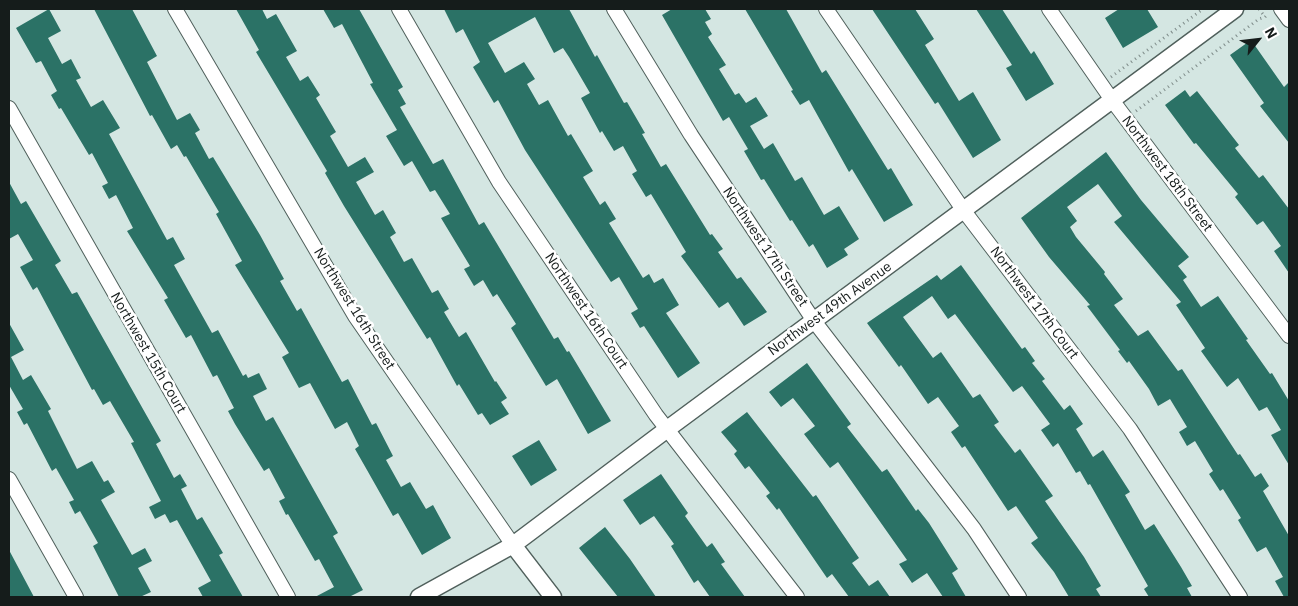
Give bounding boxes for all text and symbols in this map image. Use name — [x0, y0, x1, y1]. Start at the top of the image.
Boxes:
north arrow — [1233, 15, 1283, 65]
text: N — [1261, 24, 1281, 42]
street label: Northwest 18th Street — [1118, 113, 1216, 235]
street label: Northwest 17th Street — [719, 184, 811, 310]
street label: Northwest 17th Court — [986, 243, 1082, 363]
street label: Northwest 16th Street — [310, 245, 398, 373]
street label: Northwest 16th Court — [541, 250, 631, 372]
street label: Northwest 49th Avenue — [765, 258, 895, 360]
street label: Northwest 15th Court — [107, 290, 189, 416]

